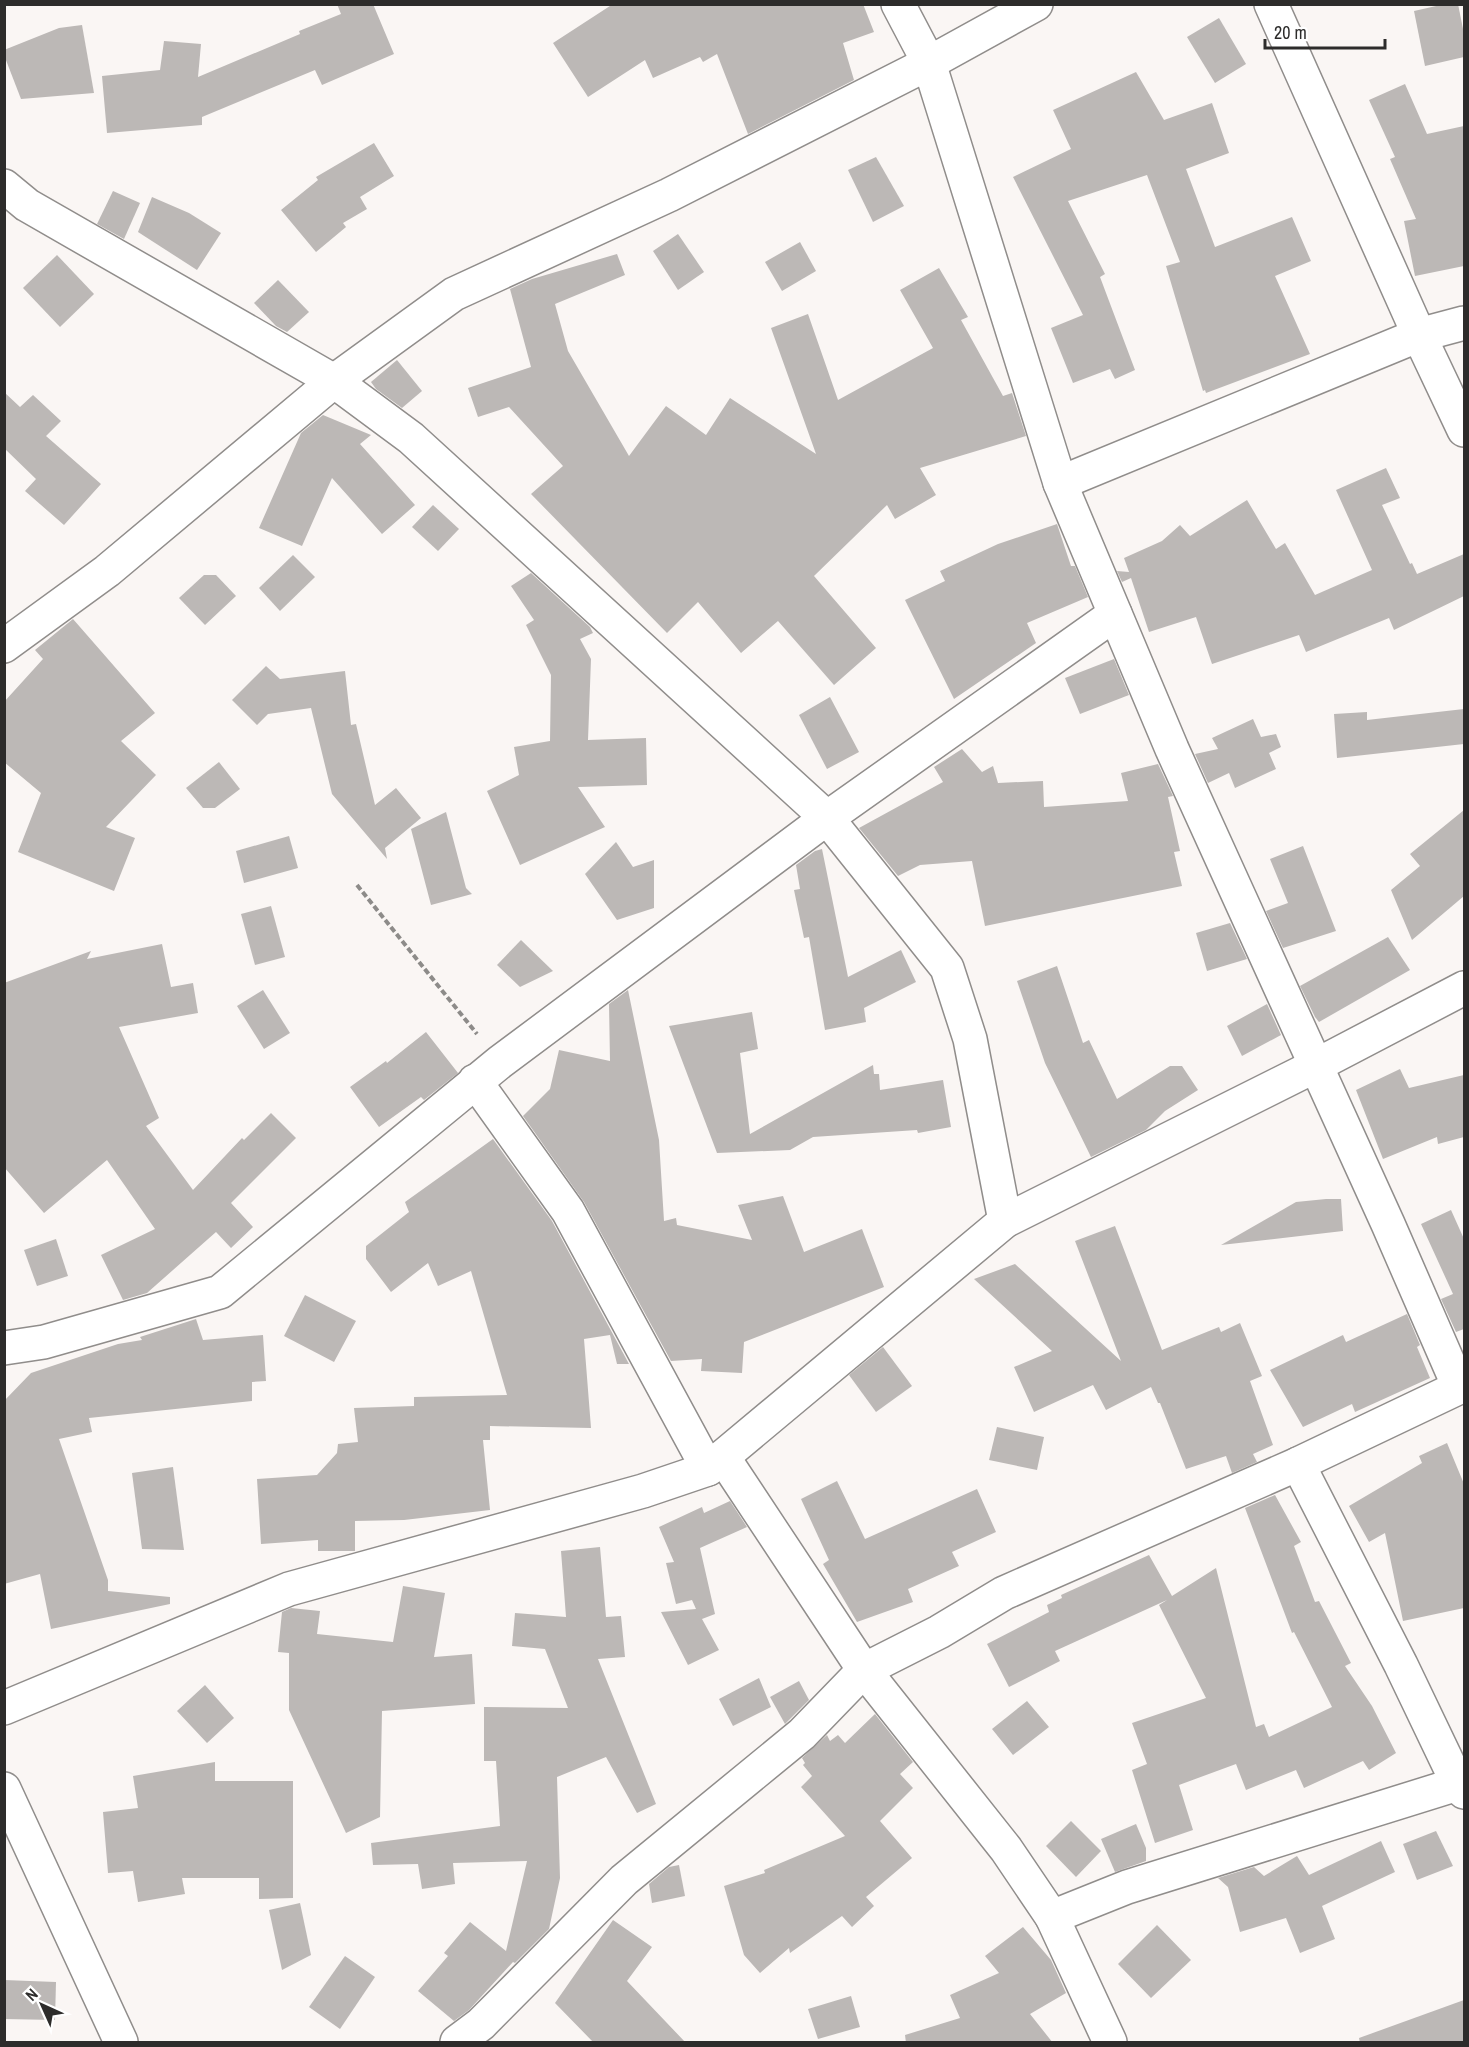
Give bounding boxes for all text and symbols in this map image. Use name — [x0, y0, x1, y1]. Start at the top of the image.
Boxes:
scale bar — [1265, 12, 1385, 50]
text: 20 m — [1274, 20, 1307, 45]
north arrow — [12, 1975, 72, 2035]
text: N — [20, 1983, 43, 2006]

